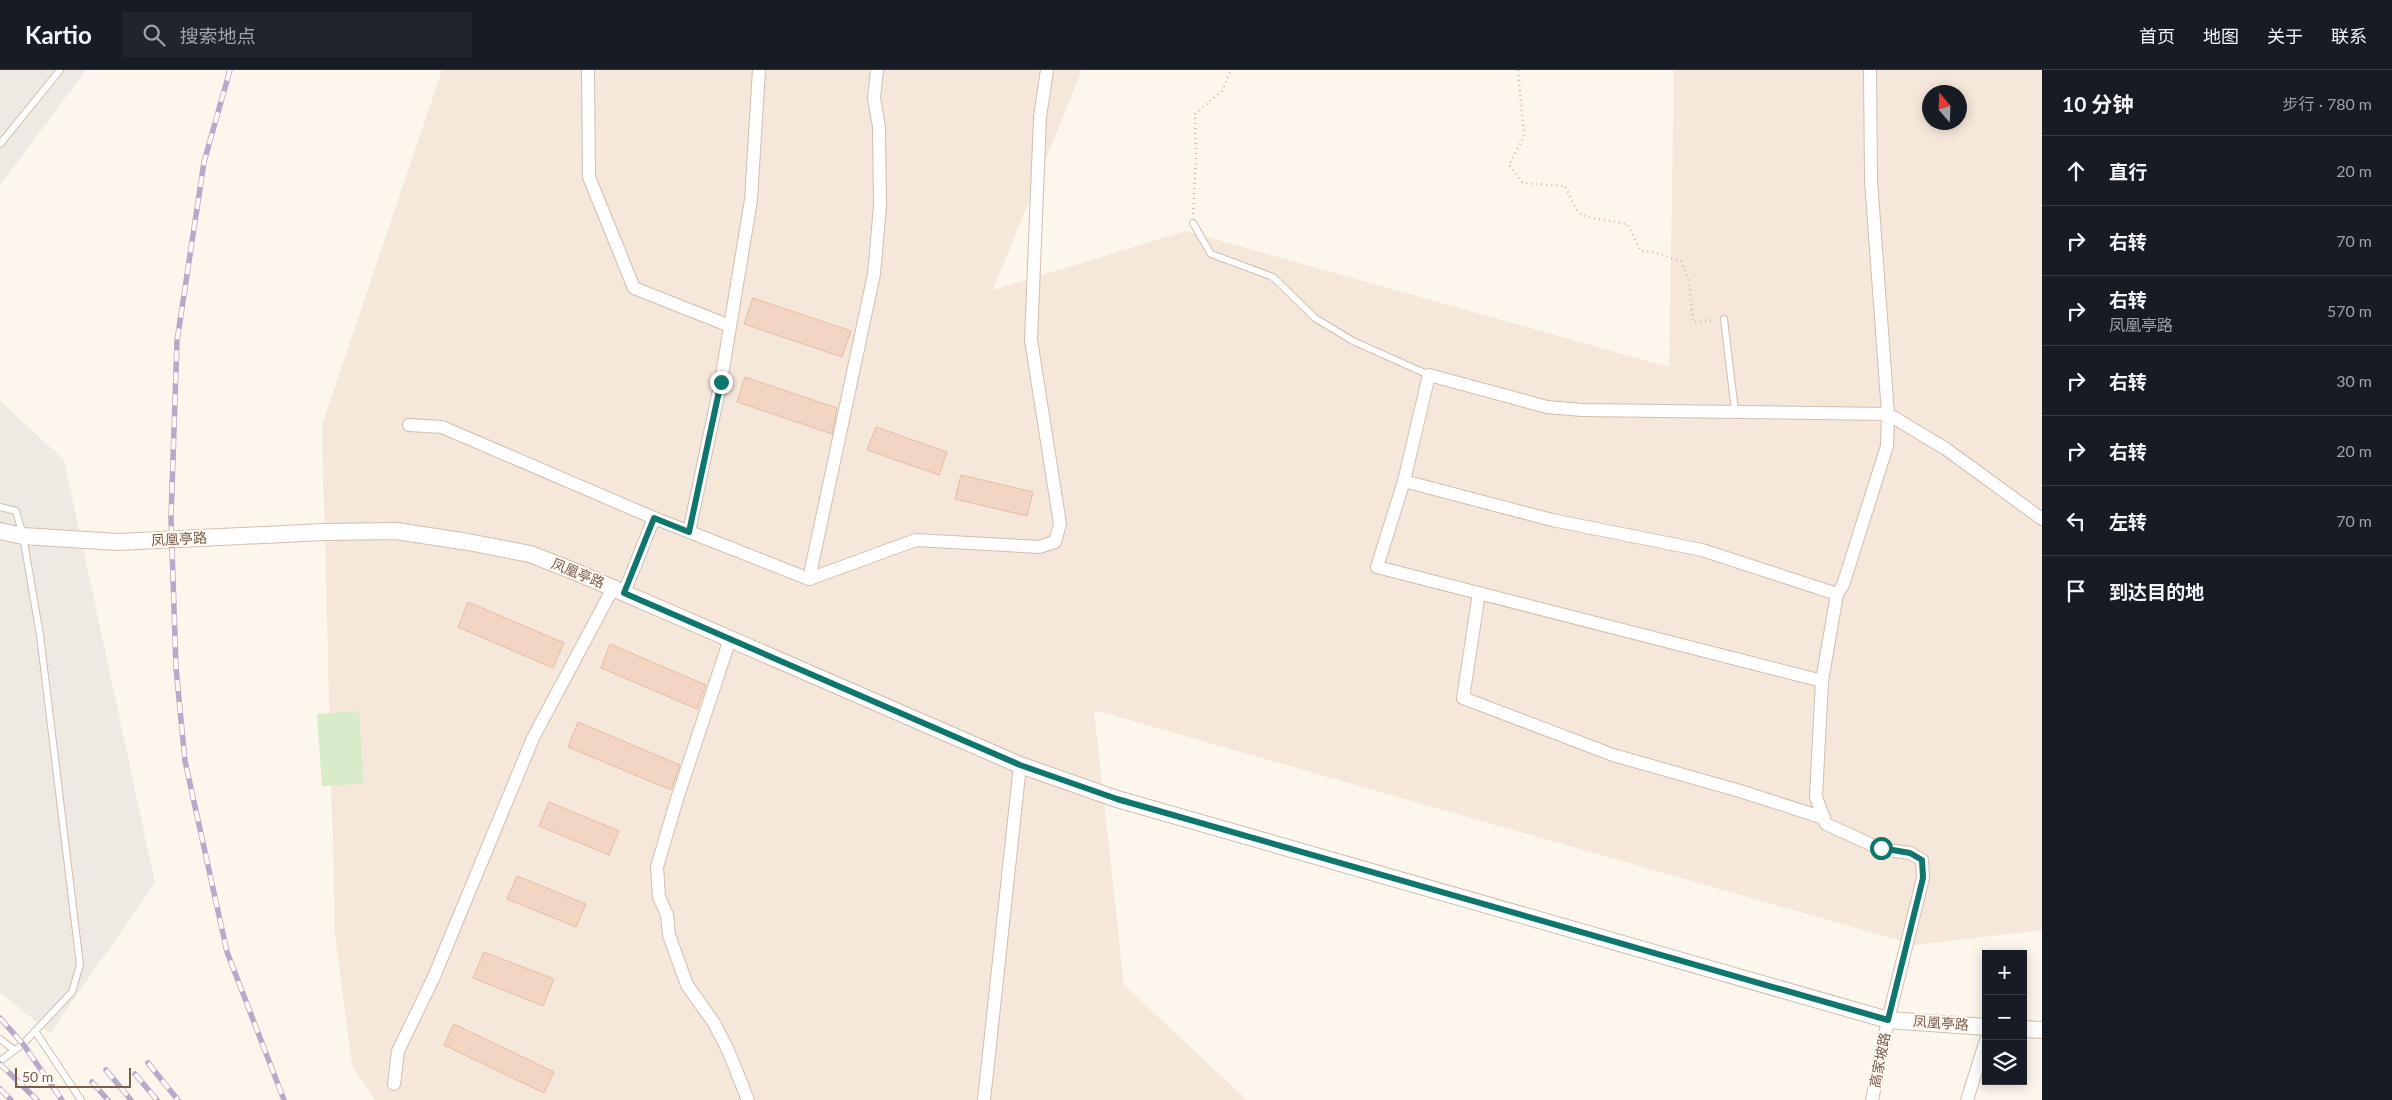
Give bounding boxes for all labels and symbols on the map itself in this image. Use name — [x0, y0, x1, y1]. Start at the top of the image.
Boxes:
north arrow — [1922, 85, 1967, 130]
route end — [710, 371, 733, 394]
street label: 凤凰亭路 — [151, 529, 207, 548]
street label: 凤凰亭路 — [549, 554, 607, 591]
route start — [1870, 837, 1893, 860]
street label: 凤凰亭路 — [1913, 1012, 1970, 1033]
street label: 高家坡路 — [1866, 1031, 1893, 1089]
scale bar — [15, 1065, 131, 1088]

